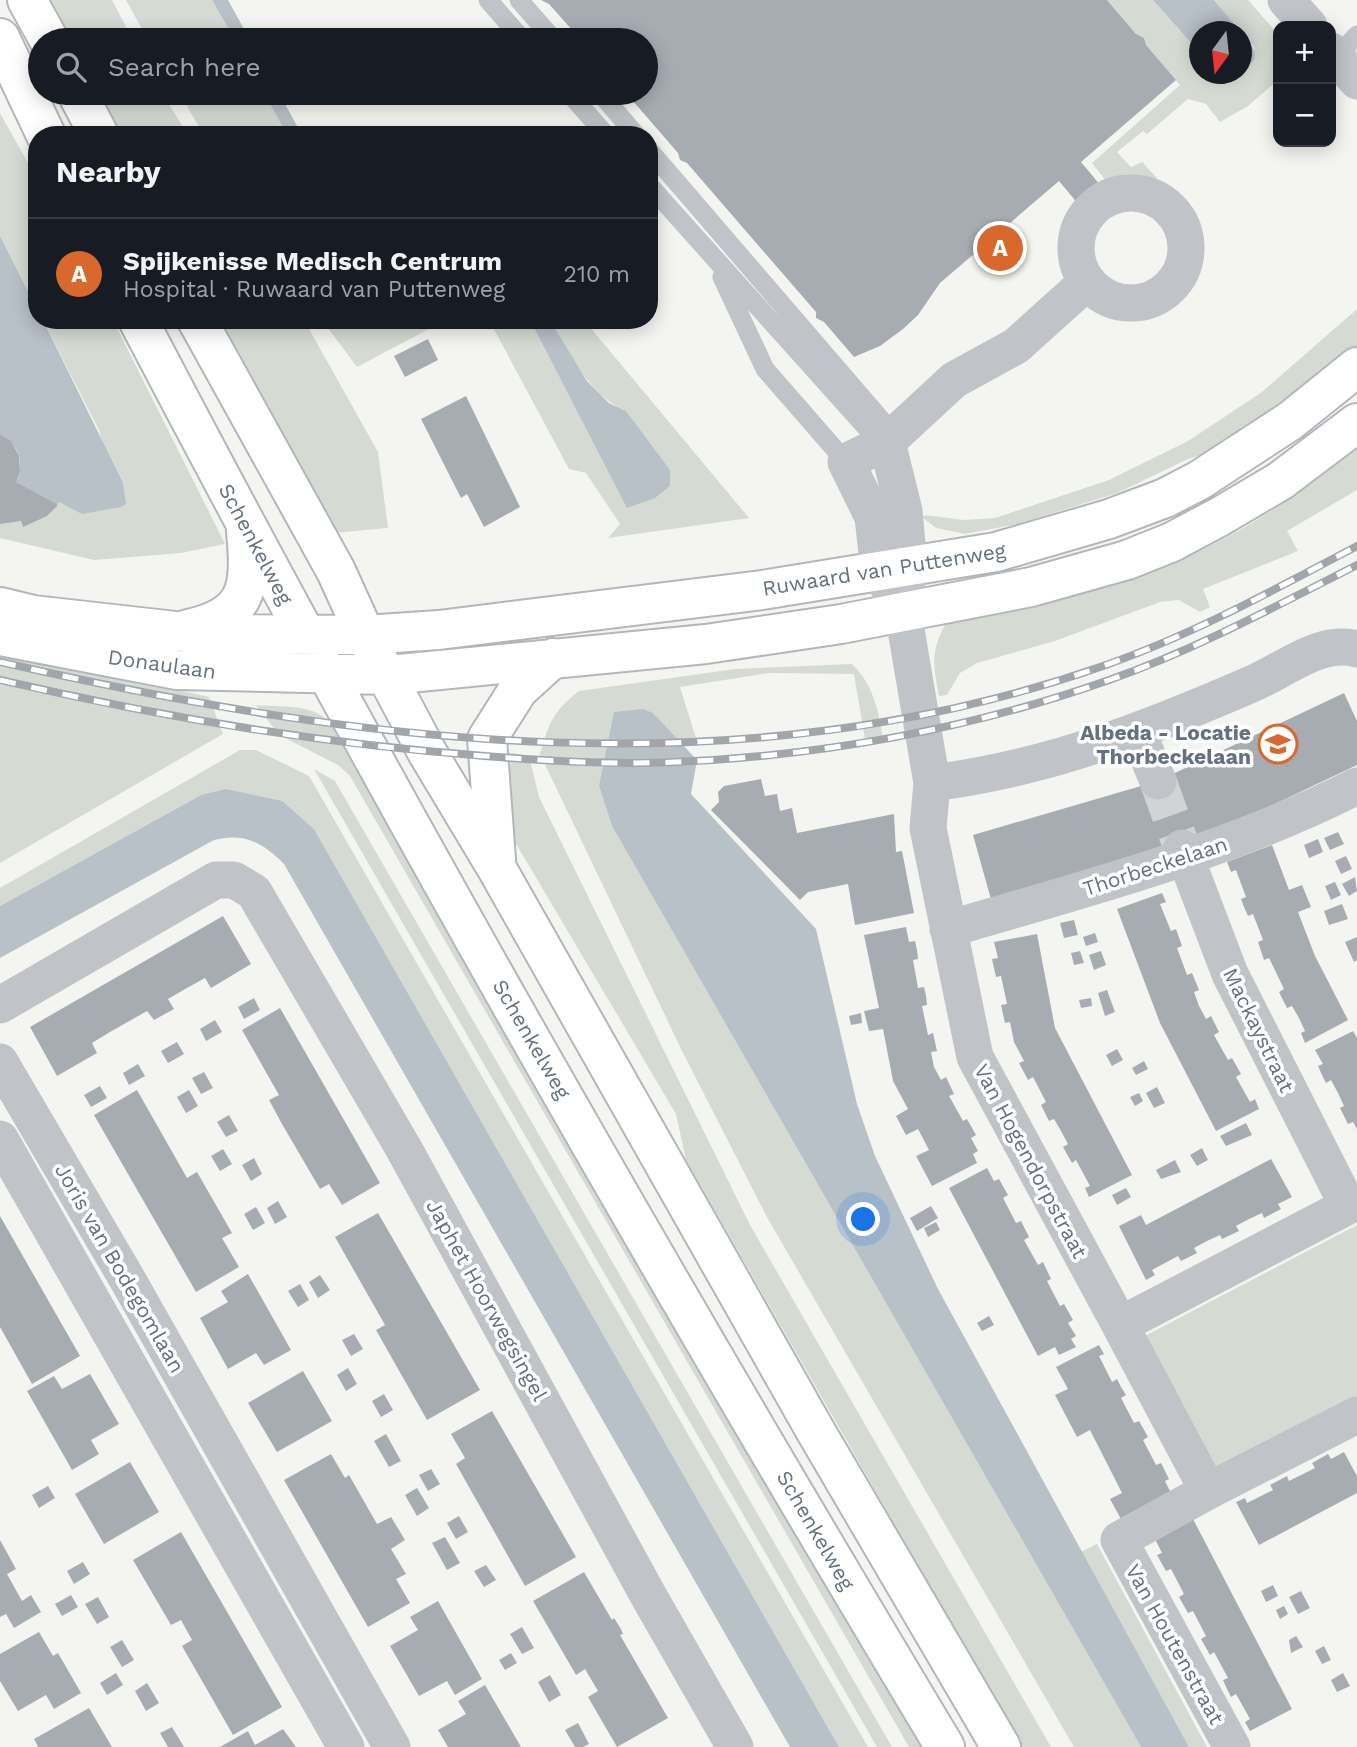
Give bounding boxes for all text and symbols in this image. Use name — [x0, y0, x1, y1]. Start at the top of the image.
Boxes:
north arrow — [1189, 21, 1252, 84]
map controls — [1273, 21, 1336, 147]
button: + — [1273, 21, 1336, 84]
search box — [28, 28, 658, 105]
icon: search — [52, 48, 90, 86]
text: Search here — [108, 52, 260, 82]
button: − — [1273, 84, 1336, 147]
text: Nearby — [56, 154, 161, 189]
pin: A — [977, 222, 1023, 274]
text: Spijkenisse Medisch Centrum — [123, 246, 502, 276]
text: A — [71, 261, 87, 288]
text: 210 m — [564, 261, 630, 288]
text: Hospital · Ruwaard van Puttenweg — [123, 276, 505, 303]
street label: Schenkelweg — [214, 479, 299, 610]
street label: Ruwaard van Puttenweg — [761, 537, 1008, 601]
street label: Donaulaan — [106, 644, 218, 684]
place label: Albeda - Locatie Thorbeckelaan — [1080, 720, 1251, 769]
school or university icon: Albeda - Locatie Thorbeckelaan — [1257, 723, 1299, 765]
street label: Thorbeckelaan — [1080, 831, 1230, 901]
street label: Mackaystraat — [1218, 964, 1300, 1096]
street label: Schenkelweg — [488, 975, 577, 1104]
street label: Van Hogendorpstraat — [969, 1060, 1093, 1263]
street label: Joris van Bodegomlaan — [50, 1159, 190, 1377]
street label: Japhet Hoorwegsingel — [421, 1195, 553, 1405]
your location — [846, 1202, 880, 1236]
street label: Schenkelweg — [772, 1466, 861, 1595]
street label: Van Houtenstraat — [1121, 1559, 1230, 1729]

